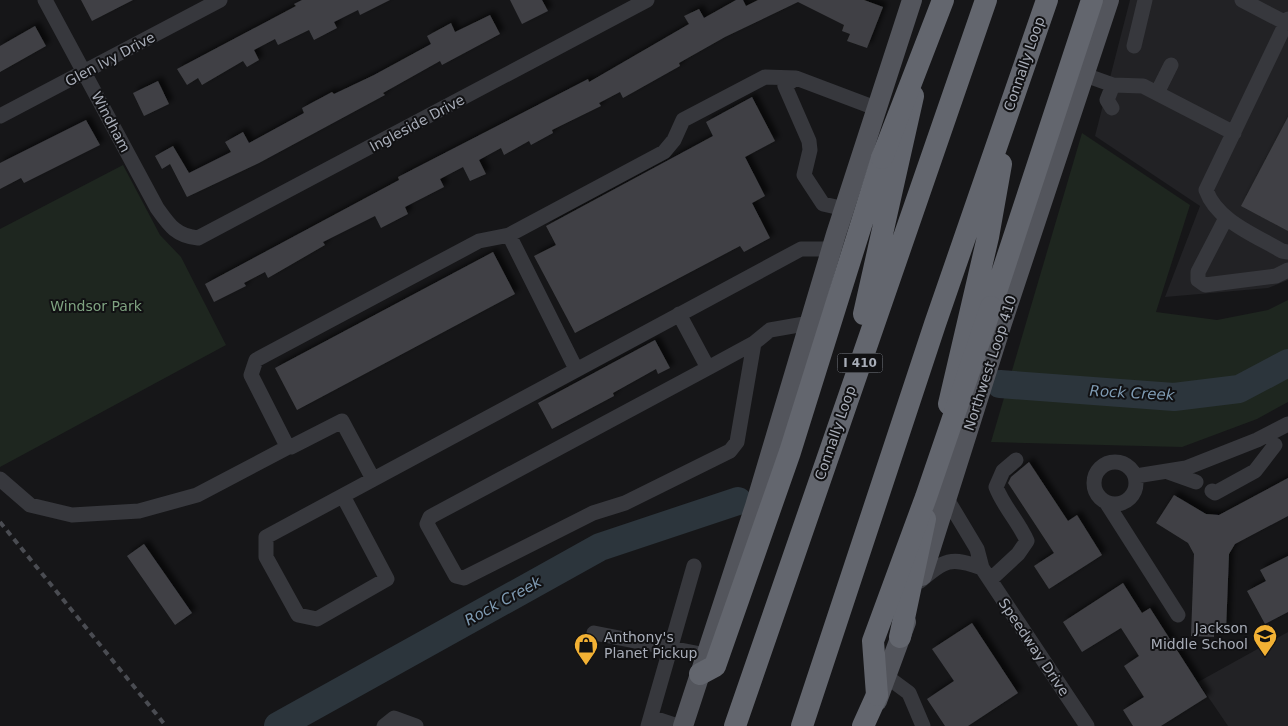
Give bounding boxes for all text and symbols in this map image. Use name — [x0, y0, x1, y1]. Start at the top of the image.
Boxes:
street label: Connally Loop — [1000, 15, 1048, 113]
street label: Glen Ivy Drive — [62, 29, 158, 89]
street label: Windham — [88, 89, 134, 155]
street label: Ingleside Drive — [367, 91, 467, 155]
street label: Northwest Loop 410 — [961, 293, 1019, 433]
park label: Windsor Park — [50, 298, 143, 314]
road number: I 410 — [838, 353, 882, 372]
water label: Rock Creek — [1089, 382, 1176, 404]
street label: Connally Loop — [811, 384, 859, 482]
water label: Rock Creek — [461, 572, 546, 629]
street label: Speedway Drive — [995, 595, 1073, 699]
place label: Jackson Middle School — [1151, 620, 1248, 652]
school or university icon: Jackson Middle School — [1252, 623, 1278, 657]
place label: Anthony's Planet Pickup — [604, 629, 698, 661]
shop icon: Anthony's Planet Pickup — [573, 632, 599, 666]

